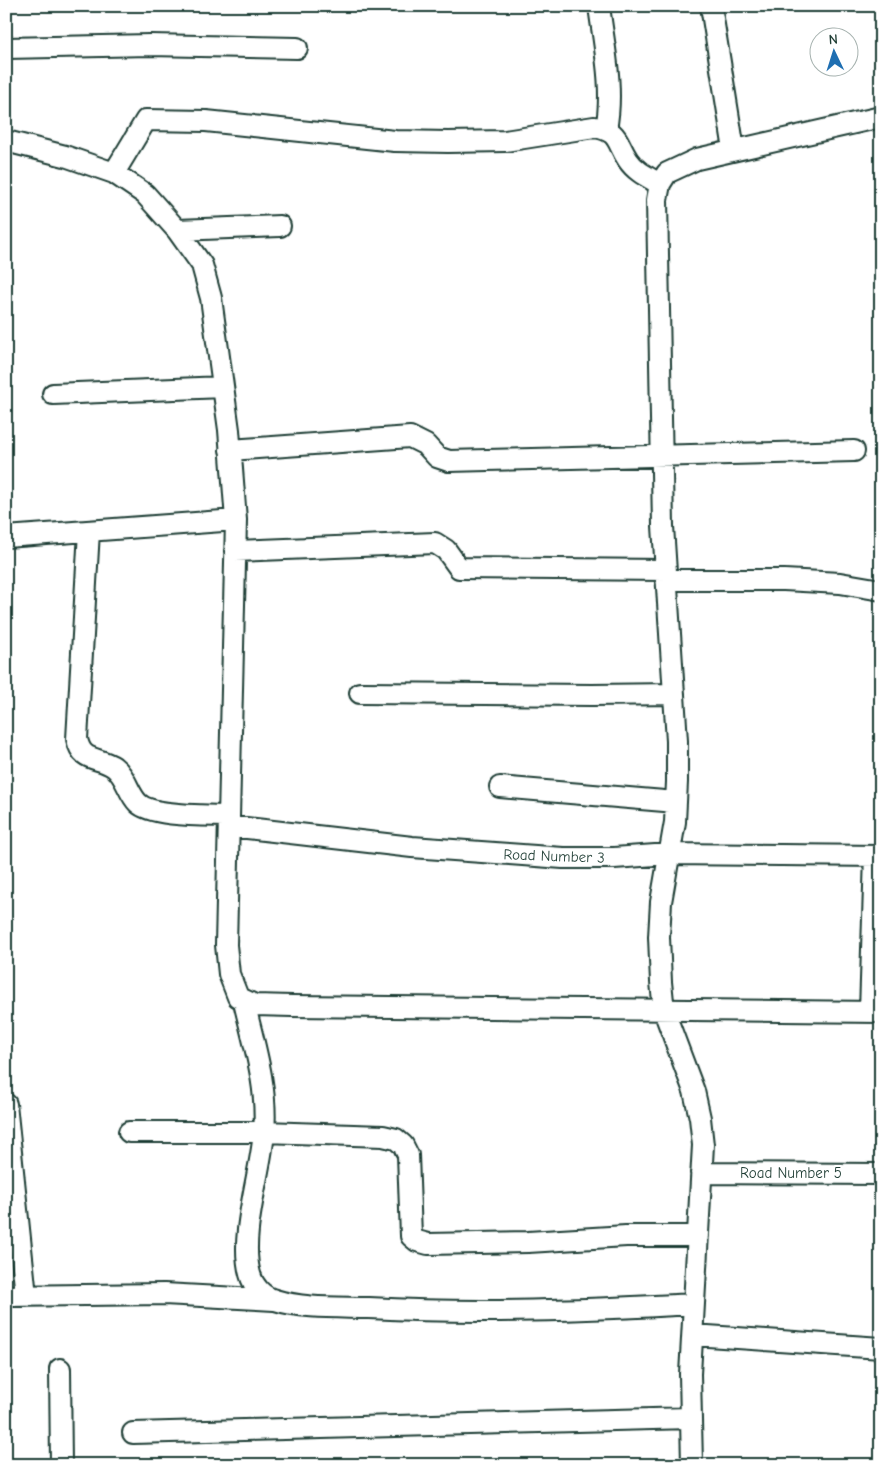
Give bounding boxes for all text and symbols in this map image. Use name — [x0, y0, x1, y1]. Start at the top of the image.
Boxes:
north arrow — [810, 28, 860, 78]
text: N — [828, 31, 838, 48]
street label: Road Number 3 — [503, 845, 605, 867]
street label: Road Number 5 — [740, 1164, 842, 1182]

